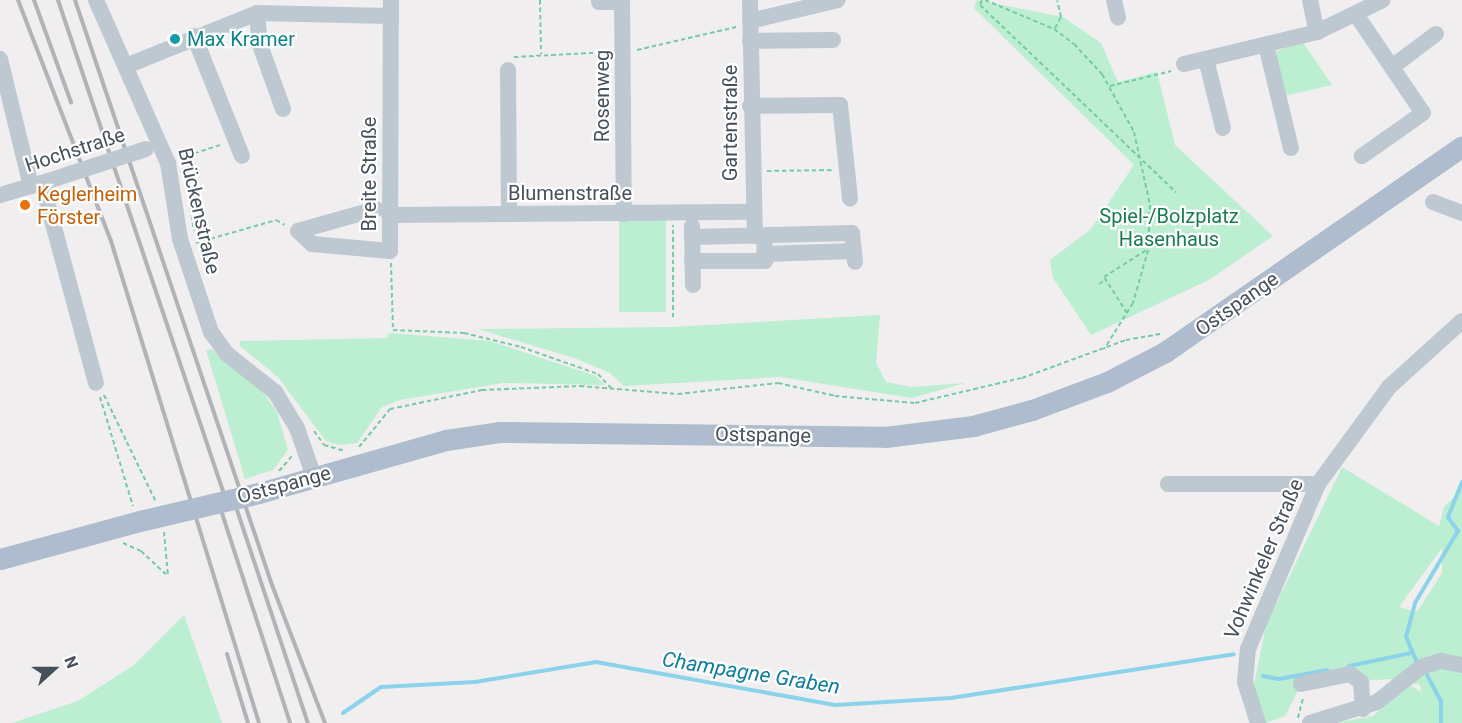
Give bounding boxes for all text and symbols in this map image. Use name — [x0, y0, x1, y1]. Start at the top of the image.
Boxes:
place label: Max Kramer — [187, 27, 295, 51]
marker: Max Kramer — [168, 32, 182, 46]
street label: Rosenweg — [590, 50, 614, 142]
street label: Gartenstraße — [718, 65, 742, 181]
street label: Breite Straße — [357, 117, 381, 231]
street label: Hochstraße — [22, 123, 128, 177]
street label: Brückenstraße — [173, 145, 225, 277]
street label: Blumenstraße — [508, 181, 632, 205]
place label: Keglerheim Förster — [37, 182, 137, 229]
marker: Keglerheim Förster — [18, 198, 32, 212]
park label: Spiel-/Bolzplatz Hasenhaus — [1099, 205, 1239, 252]
street label: Ostspange — [1191, 267, 1283, 341]
street label: Ostspange — [715, 422, 811, 448]
street label: Ostspange — [235, 461, 333, 509]
street label: Vohwinkeler Straße — [1219, 475, 1309, 643]
north arrow — [24, 639, 84, 699]
water label: Champagne Graben — [660, 647, 842, 699]
text: N — [60, 654, 82, 671]

